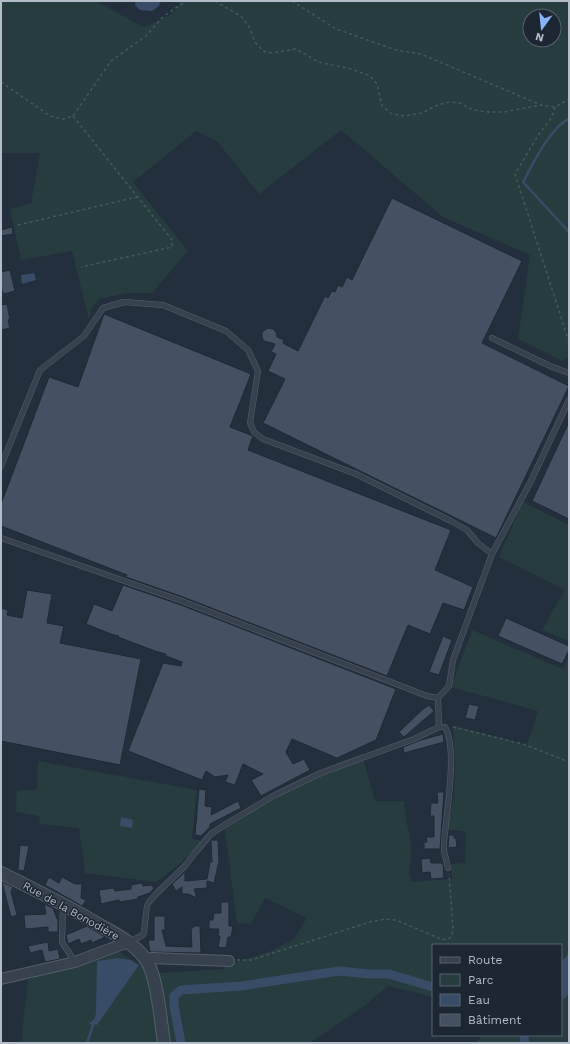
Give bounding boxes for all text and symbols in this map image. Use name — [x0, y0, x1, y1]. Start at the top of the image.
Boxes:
north arrow — [522, 8, 562, 48]
text: N — [534, 30, 545, 45]
street label: Rue de la Bonodière — [21, 879, 121, 943]
legend — [432, 944, 562, 1036]
text: Route — [468, 953, 502, 967]
text: Parc — [468, 973, 494, 987]
text: Eau — [468, 993, 490, 1007]
text: Bâtiment — [468, 1013, 521, 1027]

